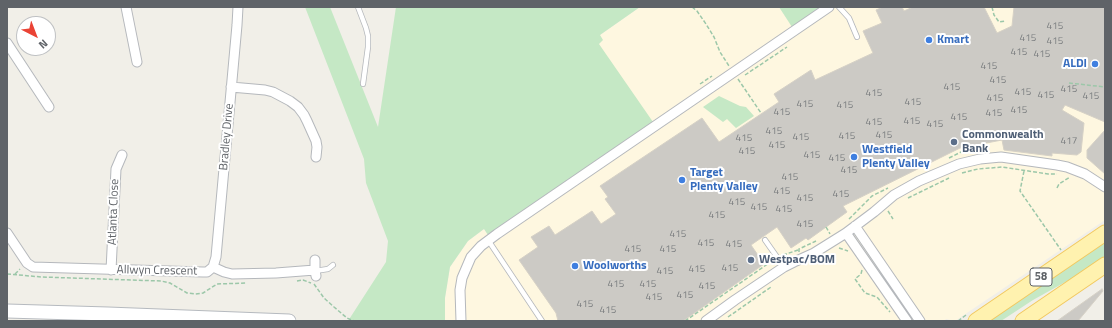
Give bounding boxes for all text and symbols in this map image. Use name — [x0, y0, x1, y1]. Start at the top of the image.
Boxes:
north arrow — [16, 16, 56, 56]
house number: 415 — [1047, 21, 1063, 33]
place label: Kmart — [937, 33, 969, 47]
house number: 415 — [1020, 33, 1036, 45]
marker: Kmart — [924, 35, 934, 45]
text: N — [35, 36, 52, 53]
house number: 415 — [1047, 36, 1063, 48]
house number: 415 — [1011, 47, 1027, 59]
house number: 415 — [1034, 49, 1050, 61]
place label: ALDI — [1063, 57, 1087, 71]
marker: ALDI — [1090, 59, 1100, 69]
house number: 415 — [981, 61, 997, 73]
house number: 415 — [990, 75, 1006, 87]
house number: 415 — [944, 82, 960, 94]
house number: 415 — [1061, 84, 1077, 96]
house number: 415 — [1015, 87, 1031, 99]
house number: 415 — [866, 88, 882, 100]
house number: 415 — [1038, 90, 1054, 102]
house number: 415 — [1083, 91, 1099, 103]
house number: 415 — [987, 93, 1003, 105]
house number: 415 — [905, 97, 921, 109]
house number: 415 — [797, 99, 813, 111]
house number: 415 — [837, 100, 853, 112]
street label: Bradley Drive — [217, 103, 237, 171]
house number: 415 — [1011, 105, 1027, 117]
house number: 415 — [774, 107, 790, 119]
house number: 415 — [986, 108, 1002, 120]
house number: 415 — [951, 112, 967, 124]
house number: 415 — [904, 116, 920, 128]
house number: 415 — [866, 117, 882, 129]
house number: 415 — [927, 119, 943, 131]
house number: 415 — [766, 126, 782, 138]
place label: Commonwealth Bank — [962, 128, 1044, 156]
house number: 415 — [876, 130, 892, 142]
house number: 415 — [839, 131, 855, 143]
house number: 415 — [793, 132, 809, 144]
house number: 415 — [736, 133, 752, 145]
house number: 417 — [1061, 136, 1077, 148]
marker: Commonwealth Bank — [949, 137, 959, 147]
house number: 415 — [769, 140, 785, 152]
place label: Westfield Plenty Valley — [862, 143, 930, 171]
house number: 415 — [739, 146, 755, 158]
house number: 415 — [804, 150, 820, 162]
marker: Westfield Plenty Valley — [849, 152, 859, 162]
house number: 415 — [829, 153, 845, 165]
house number: 415 — [841, 165, 857, 177]
place label: Target Plenty Valley — [690, 166, 758, 194]
house number: 415 — [782, 172, 798, 184]
marker: Target Plenty Valley — [677, 175, 687, 185]
street label: Atlanta Close — [106, 179, 122, 245]
house number: 415 — [774, 186, 790, 198]
house number: 415 — [833, 189, 849, 201]
house number: 415 — [797, 193, 813, 205]
house number: 415 — [729, 197, 745, 209]
house number: 415 — [751, 202, 767, 214]
house number: 415 — [776, 204, 792, 216]
house number: 415 — [709, 210, 725, 222]
house number: 415 — [797, 219, 813, 231]
house number: 415 — [670, 229, 686, 241]
house number: 415 — [698, 238, 714, 250]
house number: 415 — [726, 239, 742, 251]
house number: 415 — [625, 244, 641, 256]
house number: 415 — [660, 244, 676, 256]
place label: Westpac/BOM — [759, 253, 835, 267]
marker: Westpac/BOM — [746, 255, 756, 265]
place label: Woolworths — [583, 259, 647, 273]
marker: Woolworths — [570, 261, 580, 271]
street label: Allwyn Crescent — [117, 263, 197, 279]
house number: 415 — [722, 263, 738, 275]
house number: 415 — [689, 264, 705, 276]
house number: 415 — [657, 266, 673, 278]
road number: 58 — [1030, 268, 1052, 286]
house number: 415 — [608, 279, 624, 291]
house number: 415 — [640, 279, 656, 291]
house number: 415 — [699, 281, 715, 293]
house number: 415 — [677, 290, 693, 302]
house number: 415 — [646, 292, 662, 304]
house number: 415 — [577, 299, 593, 311]
house number: 415 — [600, 305, 616, 317]

